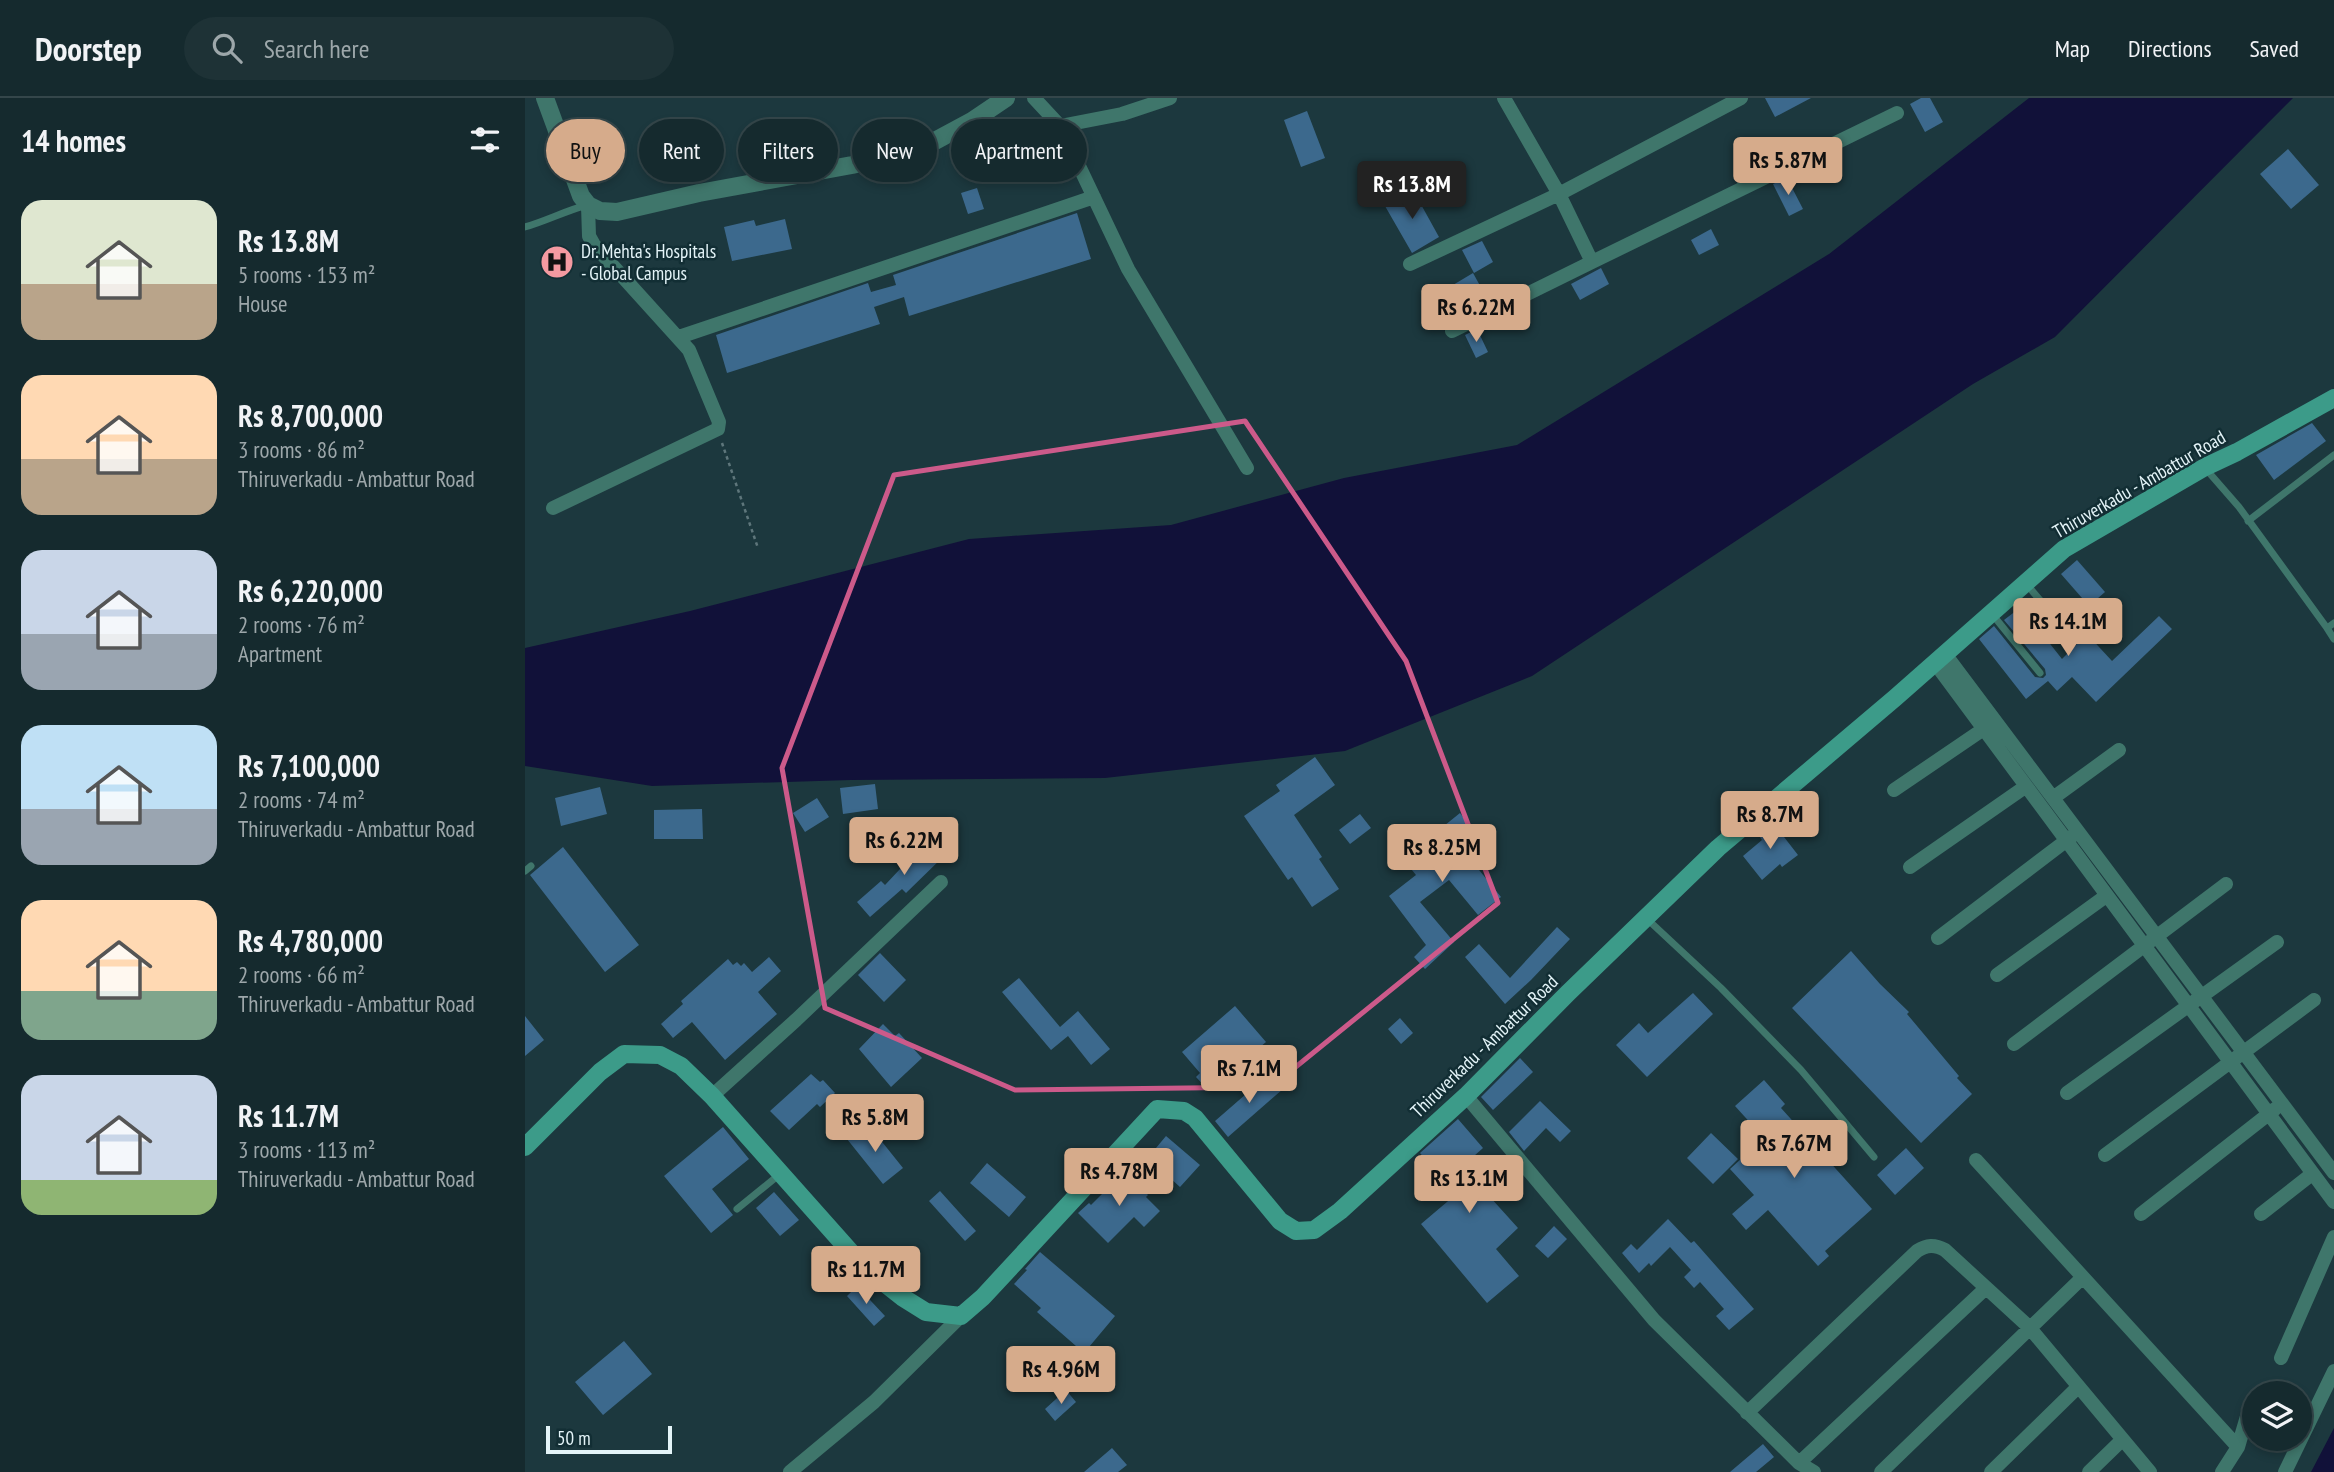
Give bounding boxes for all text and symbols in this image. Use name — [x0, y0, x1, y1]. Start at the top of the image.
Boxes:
search box — [184, 17, 674, 80]
text: Doorstep — [35, 27, 142, 70]
icon: search — [208, 29, 246, 67]
text: Search here — [264, 32, 369, 65]
text: Map — [2055, 33, 2090, 64]
text: Directions — [2128, 33, 2212, 64]
text: Saved — [2250, 33, 2299, 64]
chip: Buy — [546, 119, 625, 182]
chip: Rent — [639, 119, 724, 182]
chip: Filters — [738, 119, 838, 182]
chip: New — [852, 119, 937, 182]
chip: Apartment — [951, 119, 1087, 182]
text: 14 homes — [21, 121, 126, 160]
icon: filters — [466, 121, 504, 159]
pin: Rs 5.87M — [1716, 138, 1860, 197]
text: Rs 5.87M — [1749, 145, 1827, 174]
pin: Rs 13.8M — [1340, 162, 1484, 221]
text: Rs 13.8M — [1373, 169, 1451, 198]
text: Rs 13.8M — [238, 221, 339, 260]
icon: home — [77, 228, 161, 312]
place label: Dr. Mehta's Hospitals - Global Campus — [581, 239, 716, 285]
hospital icon: Dr. Mehta's Hospitals - Global Campus — [538, 243, 576, 281]
text: 5 rooms · 153 m² — [238, 260, 375, 289]
pin: Rs 6.22M — [1404, 285, 1548, 344]
text: House — [238, 289, 288, 318]
text: Rs 6.22M — [1437, 292, 1515, 321]
text: Rs 8,700,000 — [238, 396, 383, 435]
icon: home — [77, 403, 161, 487]
street label: Thiruverkadu - Ambattur Road — [2048, 425, 2230, 543]
text: 3 rooms · 86 m² — [238, 435, 365, 464]
text: Thiruverkadu - Ambattur Road — [238, 464, 475, 493]
text: Rs 6,220,000 — [238, 571, 383, 610]
icon: home — [77, 578, 161, 662]
pin: Rs 14.1M — [1996, 598, 2140, 658]
text: Rs 14.1M — [2029, 606, 2107, 635]
text: 2 rooms · 76 m² — [238, 610, 365, 639]
text: Apartment — [238, 639, 322, 668]
text: Rs 7,100,000 — [238, 746, 380, 785]
icon: home — [77, 753, 161, 837]
text: 2 rooms · 74 m² — [238, 785, 365, 814]
pin: Rs 8.7M — [1705, 792, 1835, 851]
text: Rs 8.7M — [1737, 799, 1803, 828]
text: Thiruverkadu - Ambattur Road — [238, 814, 475, 843]
pin: Rs 6.22M — [832, 818, 976, 877]
pin: Rs 8.25M — [1370, 824, 1514, 884]
text: Rs 6.22M — [865, 825, 943, 854]
text: Rs 8.25M — [1403, 832, 1481, 861]
text: Rs 4,780,000 — [238, 921, 383, 960]
icon: home — [77, 928, 161, 1012]
text: 2 rooms · 66 m² — [238, 960, 365, 989]
street label: Thiruverkadu - Ambattur Road — [1405, 969, 1563, 1123]
text: Thiruverkadu - Ambattur Road — [238, 989, 475, 1018]
pin: Rs 7.1M — [1184, 1046, 1314, 1105]
text: Rs 7.1M — [1217, 1053, 1281, 1082]
pin: Rs 5.8M — [810, 1094, 940, 1154]
text: Rs 11.7M — [238, 1096, 339, 1135]
text: Rs 5.8M — [842, 1102, 908, 1131]
icon: home — [77, 1103, 161, 1187]
pin: Rs 7.67M — [1722, 1121, 1866, 1180]
text: Rs 7.67M — [1756, 1128, 1832, 1157]
text: 3 rooms · 113 m² — [238, 1135, 375, 1164]
pin: Rs 4.78M — [1047, 1148, 1191, 1208]
text: Rs 4.78M — [1080, 1156, 1158, 1185]
pin: Rs 13.1M — [1397, 1156, 1541, 1215]
text: Rs 13.1M — [1430, 1163, 1508, 1192]
text: Thiruverkadu - Ambattur Road — [238, 1164, 475, 1193]
pin: Rs 11.7M — [794, 1246, 938, 1306]
text: Rs 11.7M — [827, 1254, 905, 1283]
pin: Rs 4.96M — [989, 1346, 1133, 1406]
text: Rs 4.96M — [1022, 1354, 1100, 1383]
map controls — [2242, 1381, 2312, 1451]
button: layers — [2242, 1381, 2312, 1451]
scale bar — [546, 1423, 672, 1455]
text: 50 m — [557, 1426, 591, 1450]

